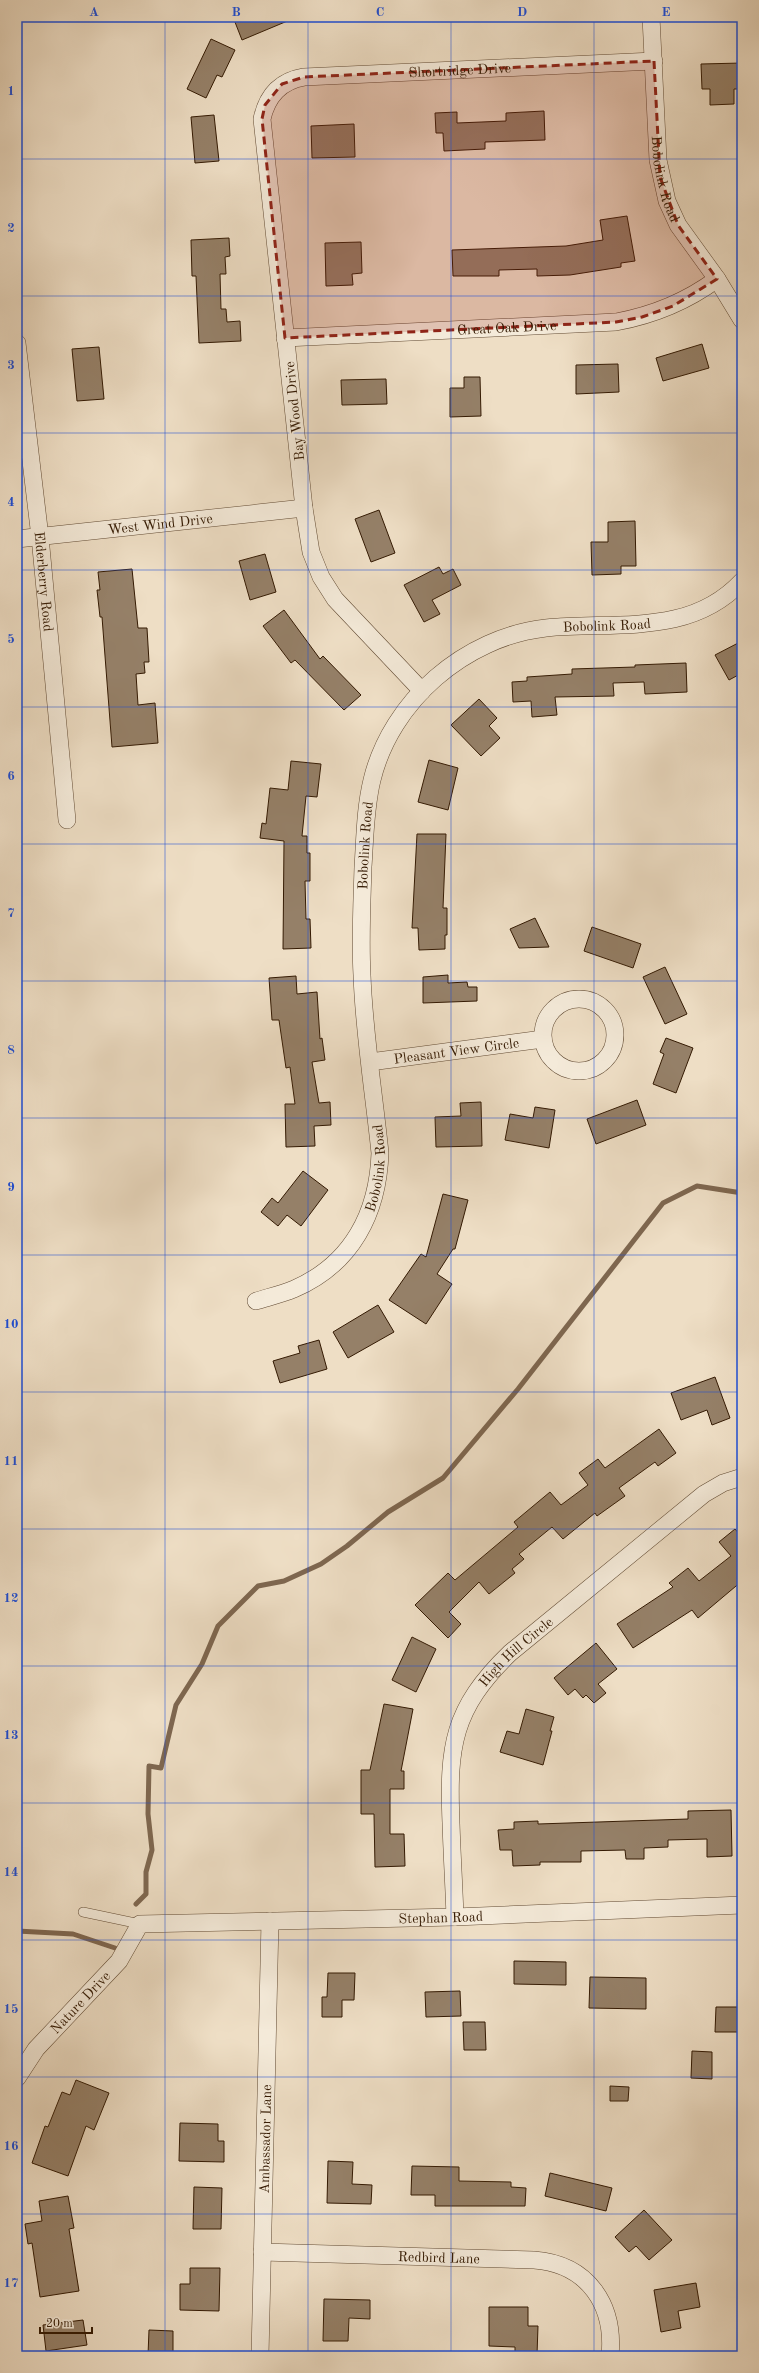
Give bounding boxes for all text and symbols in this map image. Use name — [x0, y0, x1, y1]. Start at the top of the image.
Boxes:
text: A — [89, 6, 99, 19]
text: B — [231, 6, 241, 19]
text: C — [376, 6, 384, 19]
text: D — [517, 6, 527, 19]
text: E — [662, 6, 671, 19]
street label: Shortridge Drive — [408, 62, 511, 80]
text: 1 — [7, 85, 15, 98]
street label: Bobolink Road — [649, 135, 682, 224]
text: 2 — [7, 222, 15, 235]
street label: Great Oak Drive — [457, 319, 557, 338]
text: 3 — [7, 359, 15, 372]
street label: Bay Wood Drive — [283, 360, 307, 461]
text: 4 — [7, 496, 15, 509]
street label: West Wind Drive — [107, 512, 213, 537]
street label: Elderberry Road — [31, 531, 55, 632]
street label: Bobolink Road — [562, 617, 652, 635]
text: 5 — [7, 633, 15, 646]
text: 6 — [7, 770, 15, 783]
street label: Bobolink Road — [356, 801, 376, 890]
text: 7 — [7, 907, 15, 920]
street label: Pleasant View Circle — [393, 1036, 520, 1067]
text: 8 — [7, 1044, 15, 1057]
street label: Bobolink Road — [363, 1124, 388, 1214]
text: 9 — [7, 1181, 15, 1194]
text: 10 — [3, 1318, 19, 1331]
text: 11 — [3, 1455, 19, 1468]
text: 12 — [3, 1592, 19, 1605]
street label: High Hill Circle — [477, 1615, 556, 1690]
text: 13 — [3, 1729, 19, 1742]
text: 14 — [3, 1866, 19, 1879]
street label: Stephan Road — [398, 1910, 483, 1926]
street label: Nature Drive — [48, 1969, 113, 2037]
text: 15 — [3, 2003, 19, 2016]
street label: Ambassador Lane — [258, 2084, 274, 2194]
text: 16 — [3, 2140, 19, 2153]
street label: Redbird Lane — [398, 2250, 480, 2266]
text: 17 — [3, 2277, 19, 2290]
scale bar — [40, 2309, 92, 2335]
text: 20 m — [46, 2318, 73, 2330]

